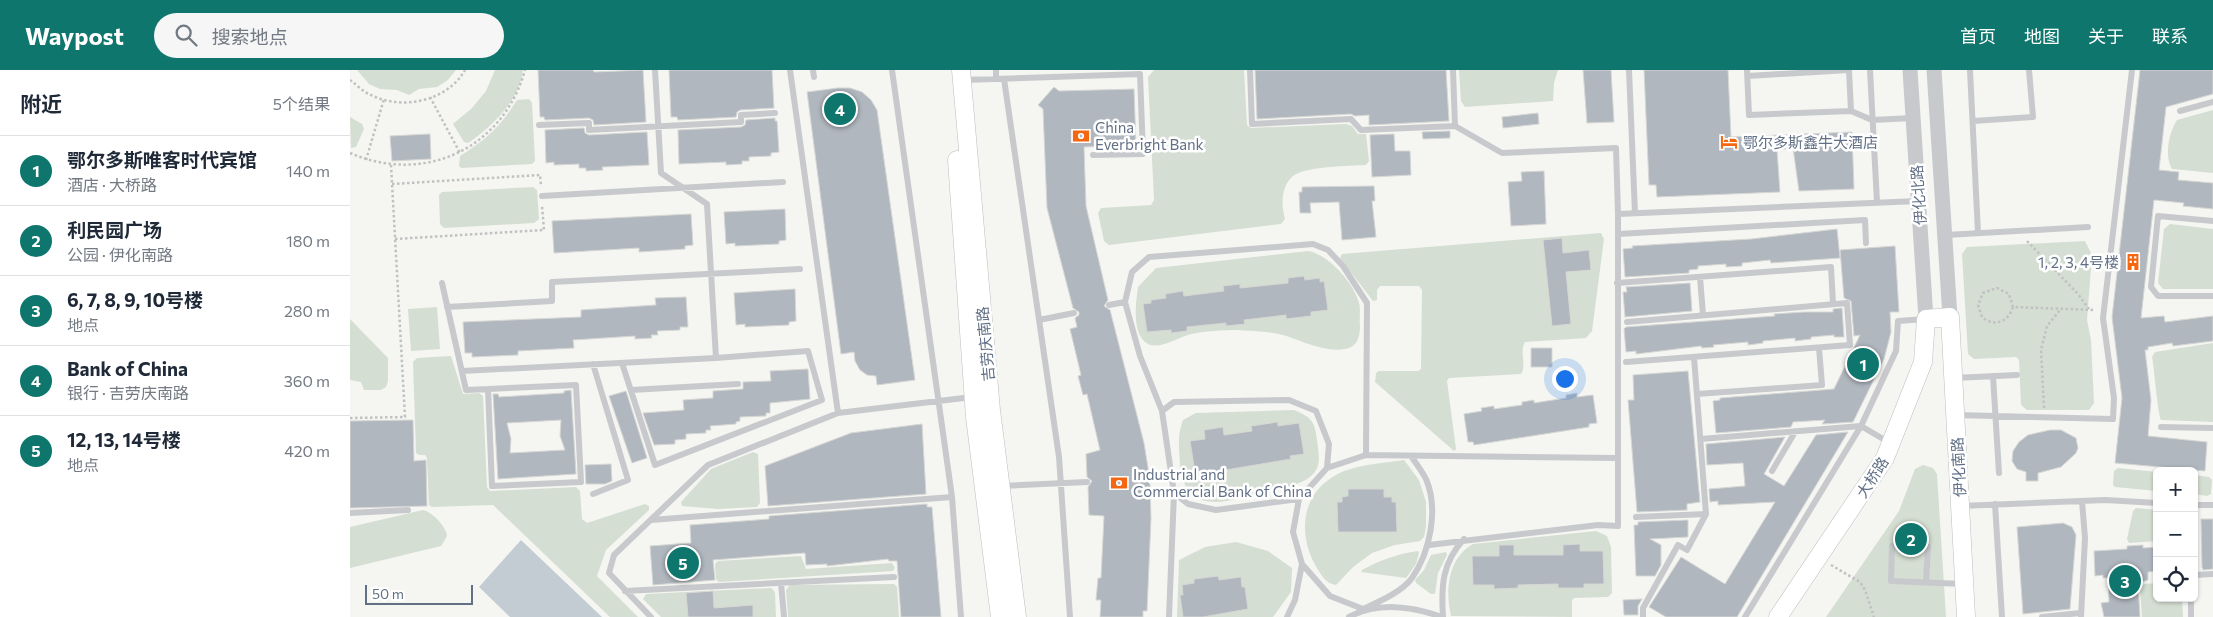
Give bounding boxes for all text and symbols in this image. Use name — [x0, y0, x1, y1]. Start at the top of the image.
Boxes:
search box — [154, 13, 504, 58]
text: Waypost — [25, 21, 124, 50]
icon: search — [172, 21, 200, 49]
text: 搜索地点 — [212, 25, 288, 48]
text: 首页 — [1960, 25, 1996, 47]
text: 地图 — [2024, 25, 2060, 47]
text: 关于 — [2088, 25, 2124, 47]
text: 联系 — [2152, 25, 2188, 47]
pin: 4 — [824, 90, 856, 128]
text: 附近 — [20, 91, 62, 116]
text: 5个结果 — [273, 94, 330, 113]
place label: China Everbright Bank — [1095, 118, 1204, 153]
bank icon: China Everbright Bank — [1071, 126, 1091, 146]
hotel icon: 鄂尔多斯鑫牛大酒店 — [1719, 132, 1739, 152]
place label: 鄂尔多斯鑫牛大酒店 — [1743, 133, 1878, 151]
text: 鄂尔多斯唯客时代宾馆 — [67, 148, 257, 171]
text: 1 — [32, 161, 40, 180]
text: 140 m — [286, 161, 330, 180]
street label: 伊化北路 — [1907, 164, 1929, 226]
text: 酒店 · 大桥路 — [67, 175, 157, 194]
text: 利民园广场 — [67, 218, 162, 241]
text: 2 — [31, 231, 41, 250]
text: 180 m — [286, 231, 330, 250]
text: 公园 · 伊化南路 — [67, 245, 173, 264]
building icon: 1, 2, 3, 4号楼 — [2123, 252, 2143, 272]
place label: 1, 2, 3, 4号楼 — [2038, 253, 2119, 271]
text: 6, 7, 8, 9, 10号楼 — [67, 288, 203, 311]
text: 3 — [31, 301, 41, 320]
text: 280 m — [284, 301, 330, 320]
street label: 吉劳庆南路 — [973, 306, 997, 382]
text: 地点 — [67, 315, 99, 334]
pin: 1 — [1847, 345, 1879, 383]
text: Bank of China — [67, 357, 188, 380]
your location — [1552, 366, 1578, 392]
text: 4 — [31, 371, 41, 390]
text: 360 m — [284, 371, 330, 390]
text: 银行 · 吉劳庆南路 — [67, 383, 189, 402]
text: 12, 13, 14号楼 — [67, 428, 181, 451]
street label: 伊化南路 — [1947, 437, 1969, 497]
text: 5 — [31, 441, 41, 460]
text: 420 m — [284, 441, 330, 460]
street label: 大桥路 — [1852, 453, 1892, 501]
text: 地点 — [67, 455, 99, 474]
place label: Industrial and Commercial Bank of China — [1133, 465, 1312, 500]
map controls — [2153, 467, 2198, 602]
button: + — [2153, 467, 2198, 512]
bank icon: Industrial and Commercial Bank of China — [1109, 473, 1129, 493]
button: − — [2153, 512, 2198, 557]
pin: 2 — [1895, 520, 1927, 558]
pin: 5 — [667, 544, 699, 582]
button: locate — [2153, 557, 2198, 602]
pin: 3 — [2109, 562, 2141, 600]
scale bar — [365, 582, 472, 605]
text: 50 m — [372, 585, 404, 602]

